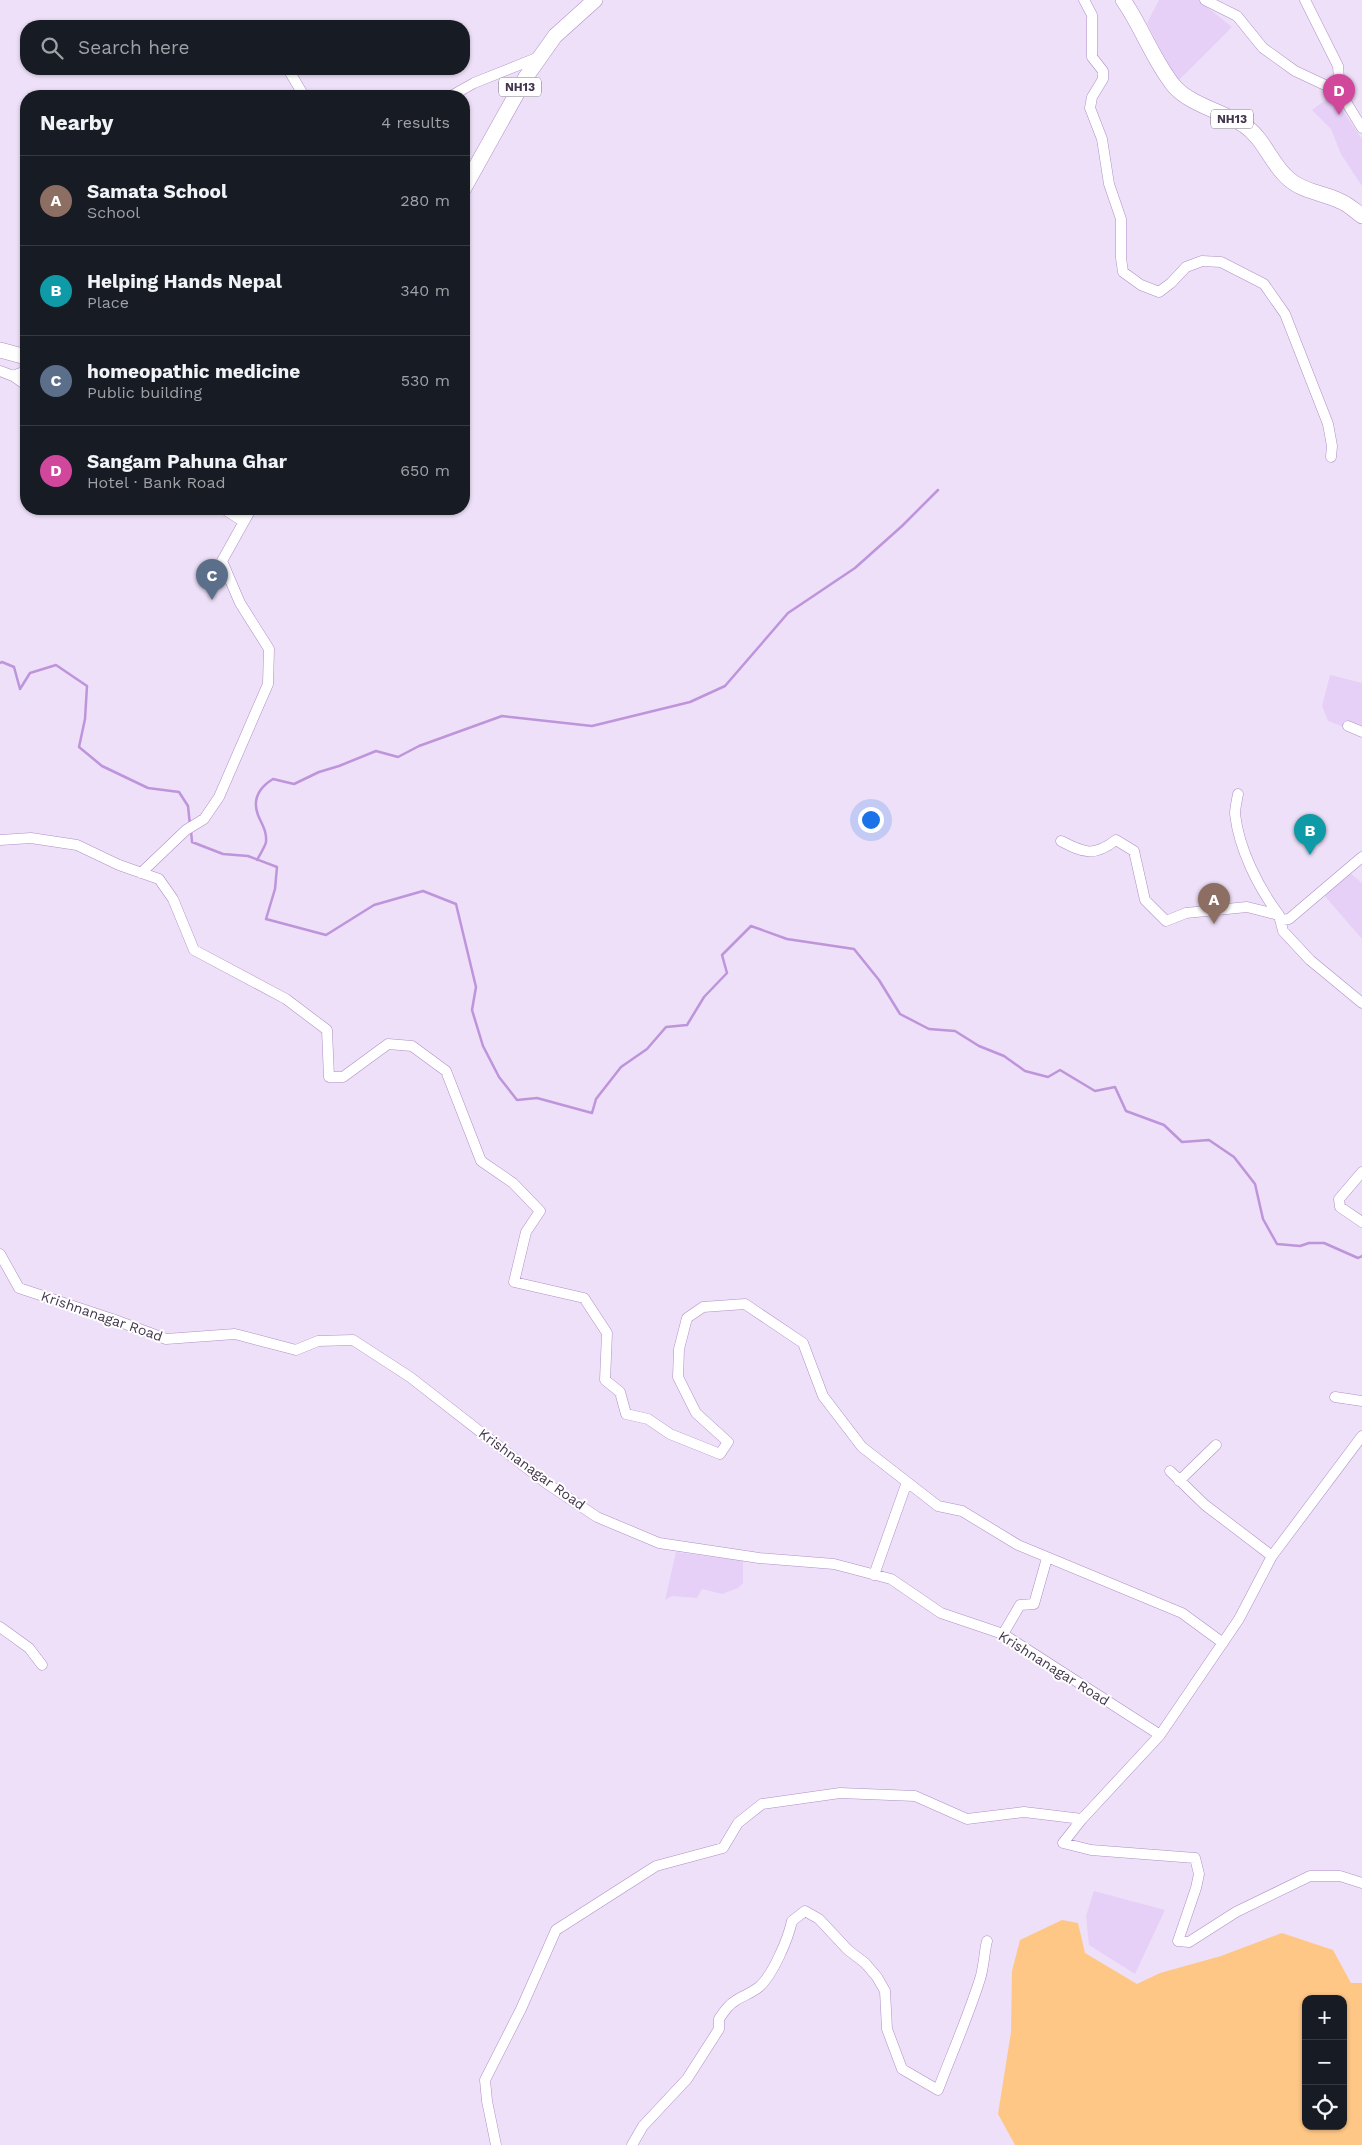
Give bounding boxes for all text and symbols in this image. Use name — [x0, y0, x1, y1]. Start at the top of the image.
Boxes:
search box — [20, 20, 470, 75]
icon: search — [38, 34, 66, 62]
text: Search here — [78, 36, 189, 59]
pin: D — [1323, 74, 1355, 115]
road number: NH13 — [499, 77, 541, 96]
text: Nearby — [40, 110, 113, 135]
road number: NH13 — [1211, 110, 1253, 128]
text: 4 results — [381, 113, 450, 132]
text: Samata School — [87, 180, 227, 203]
text: A — [51, 191, 61, 210]
text: 280 m — [400, 191, 450, 210]
text: School — [87, 203, 140, 222]
text: Helping Hands Nepal — [87, 270, 282, 293]
text: B — [51, 281, 61, 300]
text: 340 m — [400, 281, 450, 300]
text: Place — [87, 293, 129, 312]
text: homeopathic medicine — [87, 360, 300, 383]
text: C — [51, 371, 61, 390]
text: 530 m — [401, 371, 450, 390]
text: Public building — [87, 383, 202, 402]
text: Sangam Pahuna Ghar — [87, 450, 287, 473]
text: D — [50, 461, 62, 480]
text: 650 m — [400, 461, 450, 480]
text: Hotel · Bank Road — [87, 473, 226, 492]
pin: C — [196, 559, 228, 600]
your location — [858, 807, 884, 833]
pin: B — [1294, 814, 1326, 855]
pin: A — [1198, 883, 1230, 924]
street label: Krishnanagar Road — [39, 1288, 165, 1344]
street label: Krishnanagar Road — [476, 1425, 588, 1513]
street label: Krishnanagar Road — [996, 1627, 1112, 1709]
map controls — [1302, 1995, 1347, 2130]
button: + — [1302, 1995, 1347, 2040]
button: − — [1302, 2040, 1347, 2085]
button: locate — [1302, 2085, 1347, 2130]

